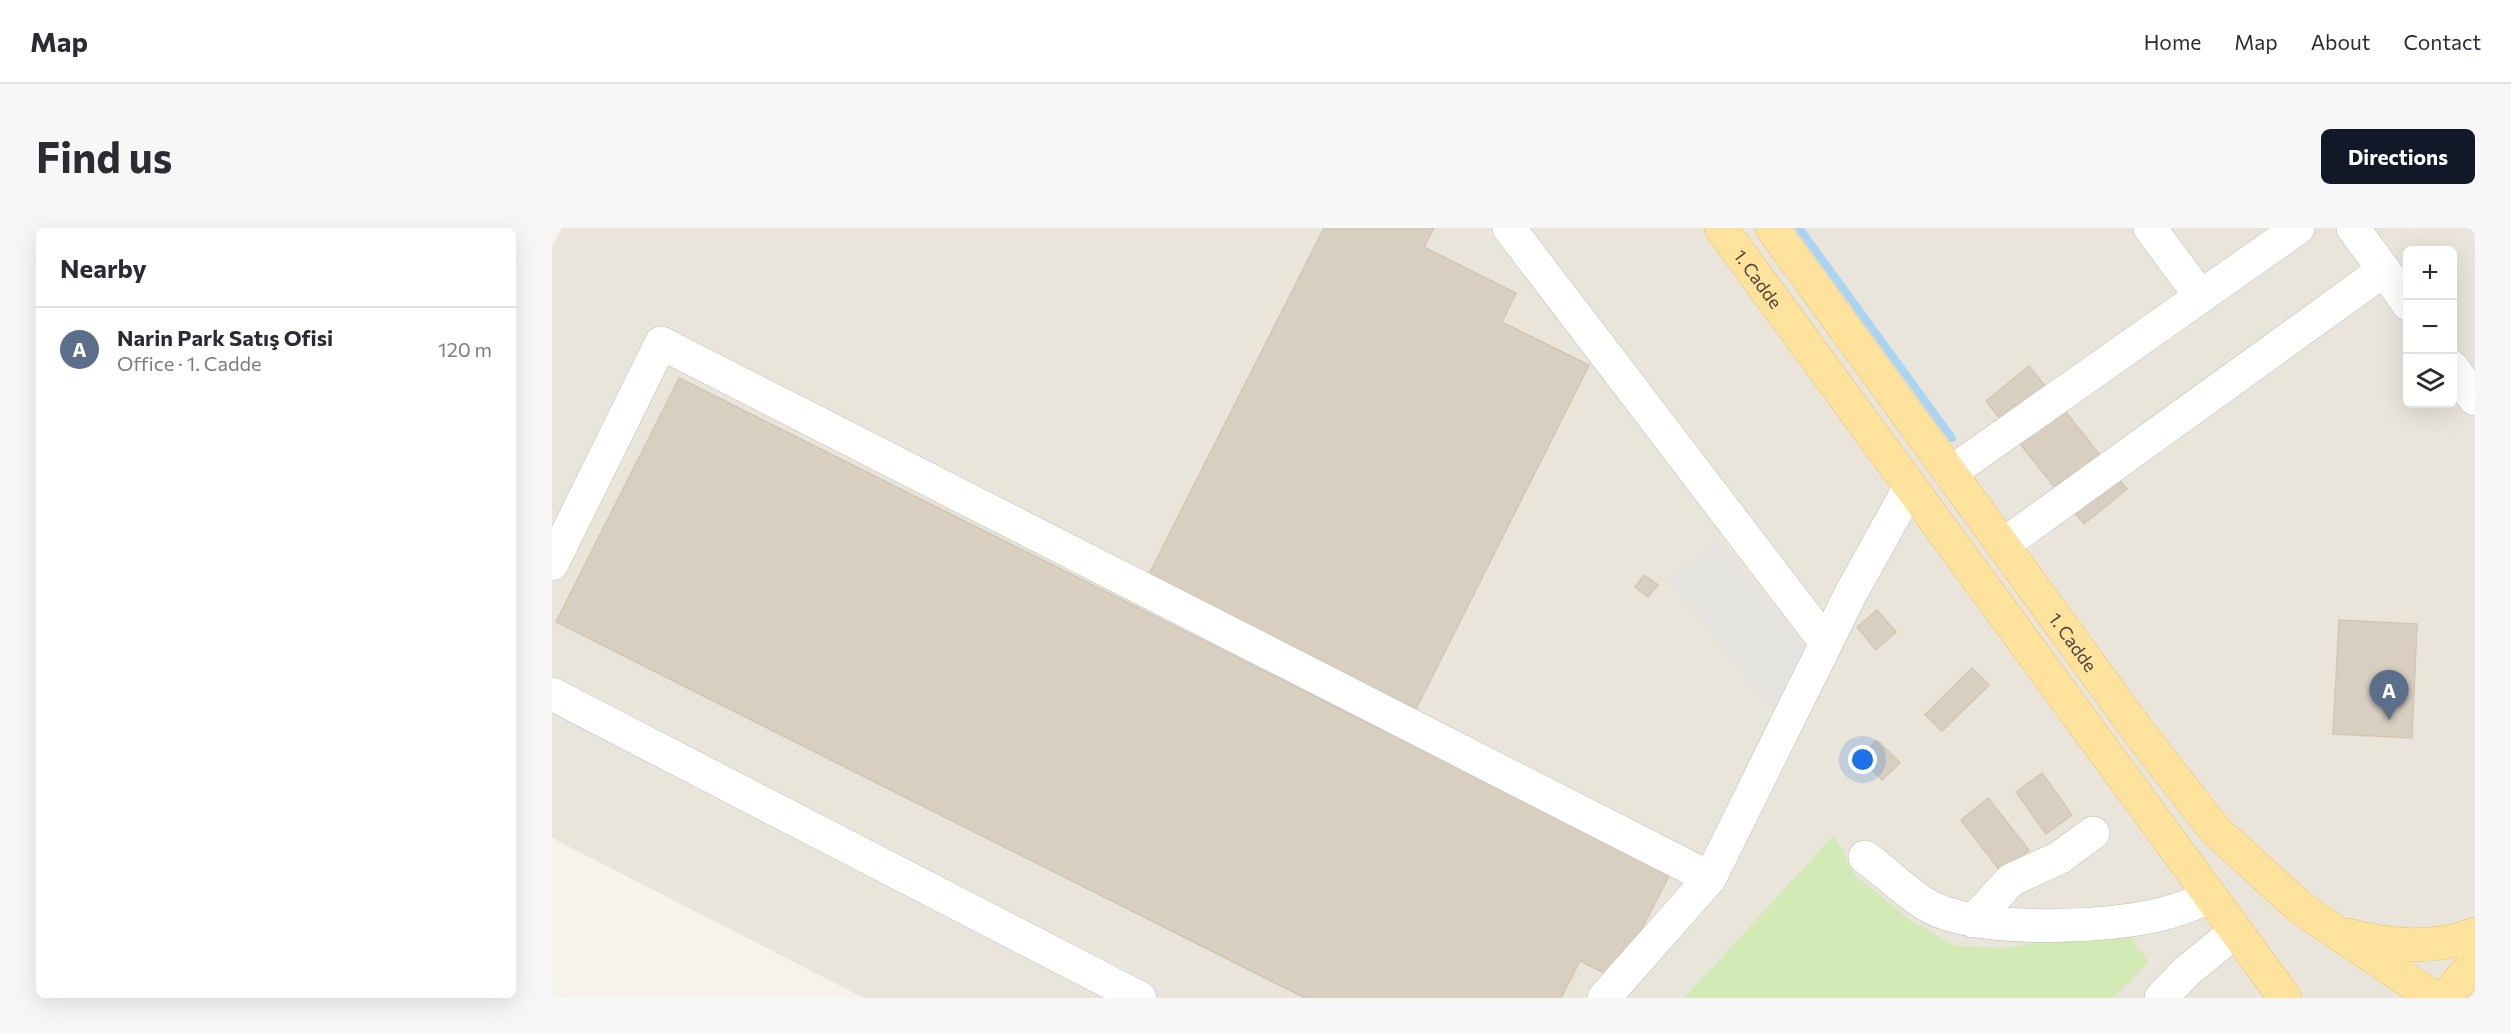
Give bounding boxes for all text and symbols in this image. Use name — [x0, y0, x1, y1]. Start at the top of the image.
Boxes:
text: Map — [30, 24, 88, 58]
text: Home — [2144, 29, 2201, 54]
text: Map — [2234, 29, 2278, 54]
text: About — [2311, 29, 2370, 54]
text: Contact — [2403, 29, 2481, 54]
button: Directions — [2321, 129, 2475, 184]
text: Find us — [36, 130, 172, 182]
street label: 1. Cadde — [1729, 245, 1787, 313]
map controls — [2403, 246, 2457, 408]
button: + — [2403, 246, 2457, 300]
text: Nearby — [60, 252, 147, 283]
button: − — [2403, 300, 2457, 354]
text: Narin Park Satış Ofisi — [117, 324, 333, 351]
text: A — [72, 337, 87, 361]
text: 120 m — [438, 337, 492, 361]
text: Office · 1. Cadde — [117, 351, 262, 375]
button: layers — [2403, 354, 2457, 408]
street label: 1. Cadde — [2044, 608, 2102, 676]
pin: A — [2370, 670, 2408, 720]
your location — [1848, 745, 1877, 774]

